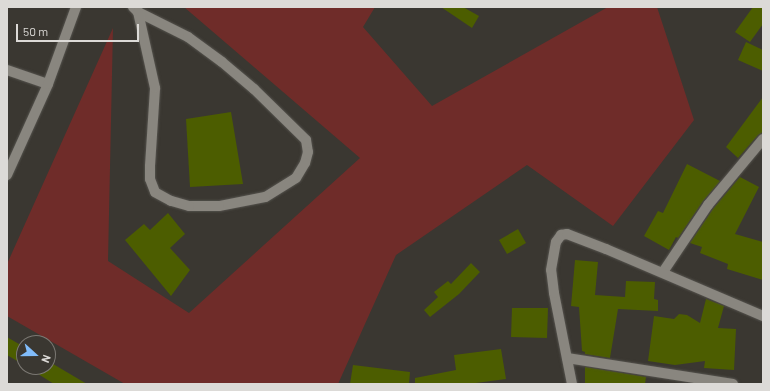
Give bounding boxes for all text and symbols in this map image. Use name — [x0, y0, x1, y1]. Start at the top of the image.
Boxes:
scale bar — [18, 16, 141, 42]
text: 50 m — [23, 24, 48, 38]
north arrow — [16, 335, 56, 375]
text: N — [39, 353, 54, 365]

